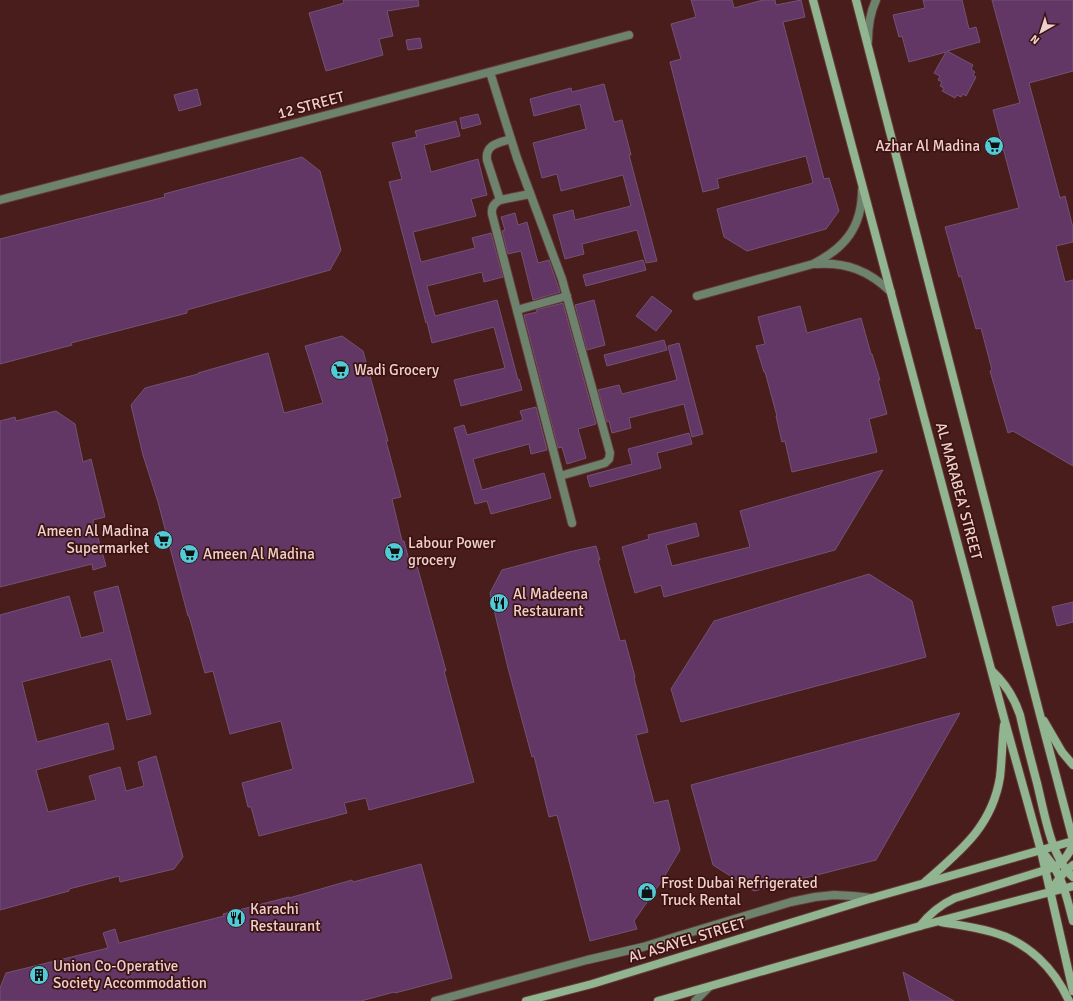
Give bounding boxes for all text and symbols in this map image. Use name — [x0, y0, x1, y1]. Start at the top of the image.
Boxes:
north arrow — [1021, 12, 1061, 52]
text: N — [1028, 32, 1042, 47]
street label: 12 STREET — [276, 87, 347, 123]
supermarket icon: Azhar Al Madina — [983, 135, 1005, 157]
place label: Azhar Al Madina — [875, 137, 980, 155]
supermarket icon: Wadi Grocery — [329, 359, 351, 381]
place label: Wadi Grocery — [354, 361, 439, 379]
street label: AL MARABEA' STREET — [932, 420, 986, 562]
place label: Ameen Al Madina Supermarket — [37, 522, 149, 557]
supermarket icon: Ameen Al Madina Supermarket — [152, 529, 174, 551]
place label: Labour Power grocery — [408, 534, 496, 569]
supermarket icon: Labour Power grocery — [383, 541, 405, 563]
supermarket icon: Ameen Al Madina — [178, 543, 200, 565]
place label: Ameen Al Madina — [203, 545, 315, 563]
place label: Al Madeena Restaurant — [513, 585, 588, 620]
restaurant icon: Al Madeena Restaurant — [488, 592, 510, 614]
place label: Frost Dubai Refrigerated Truck Rental — [661, 874, 818, 909]
shop icon: Frost Dubai Refrigerated Truck Rental — [636, 881, 658, 903]
place label: Karachi Restaurant — [250, 900, 320, 935]
restaurant icon: Karachi Restaurant — [225, 907, 247, 929]
street label: AL ASAYEL STREET — [626, 913, 748, 966]
place label: Union Co-Operative Society Accommodation — [53, 957, 207, 992]
building icon: Union Co-Operative Society Accommodation — [28, 964, 50, 986]

